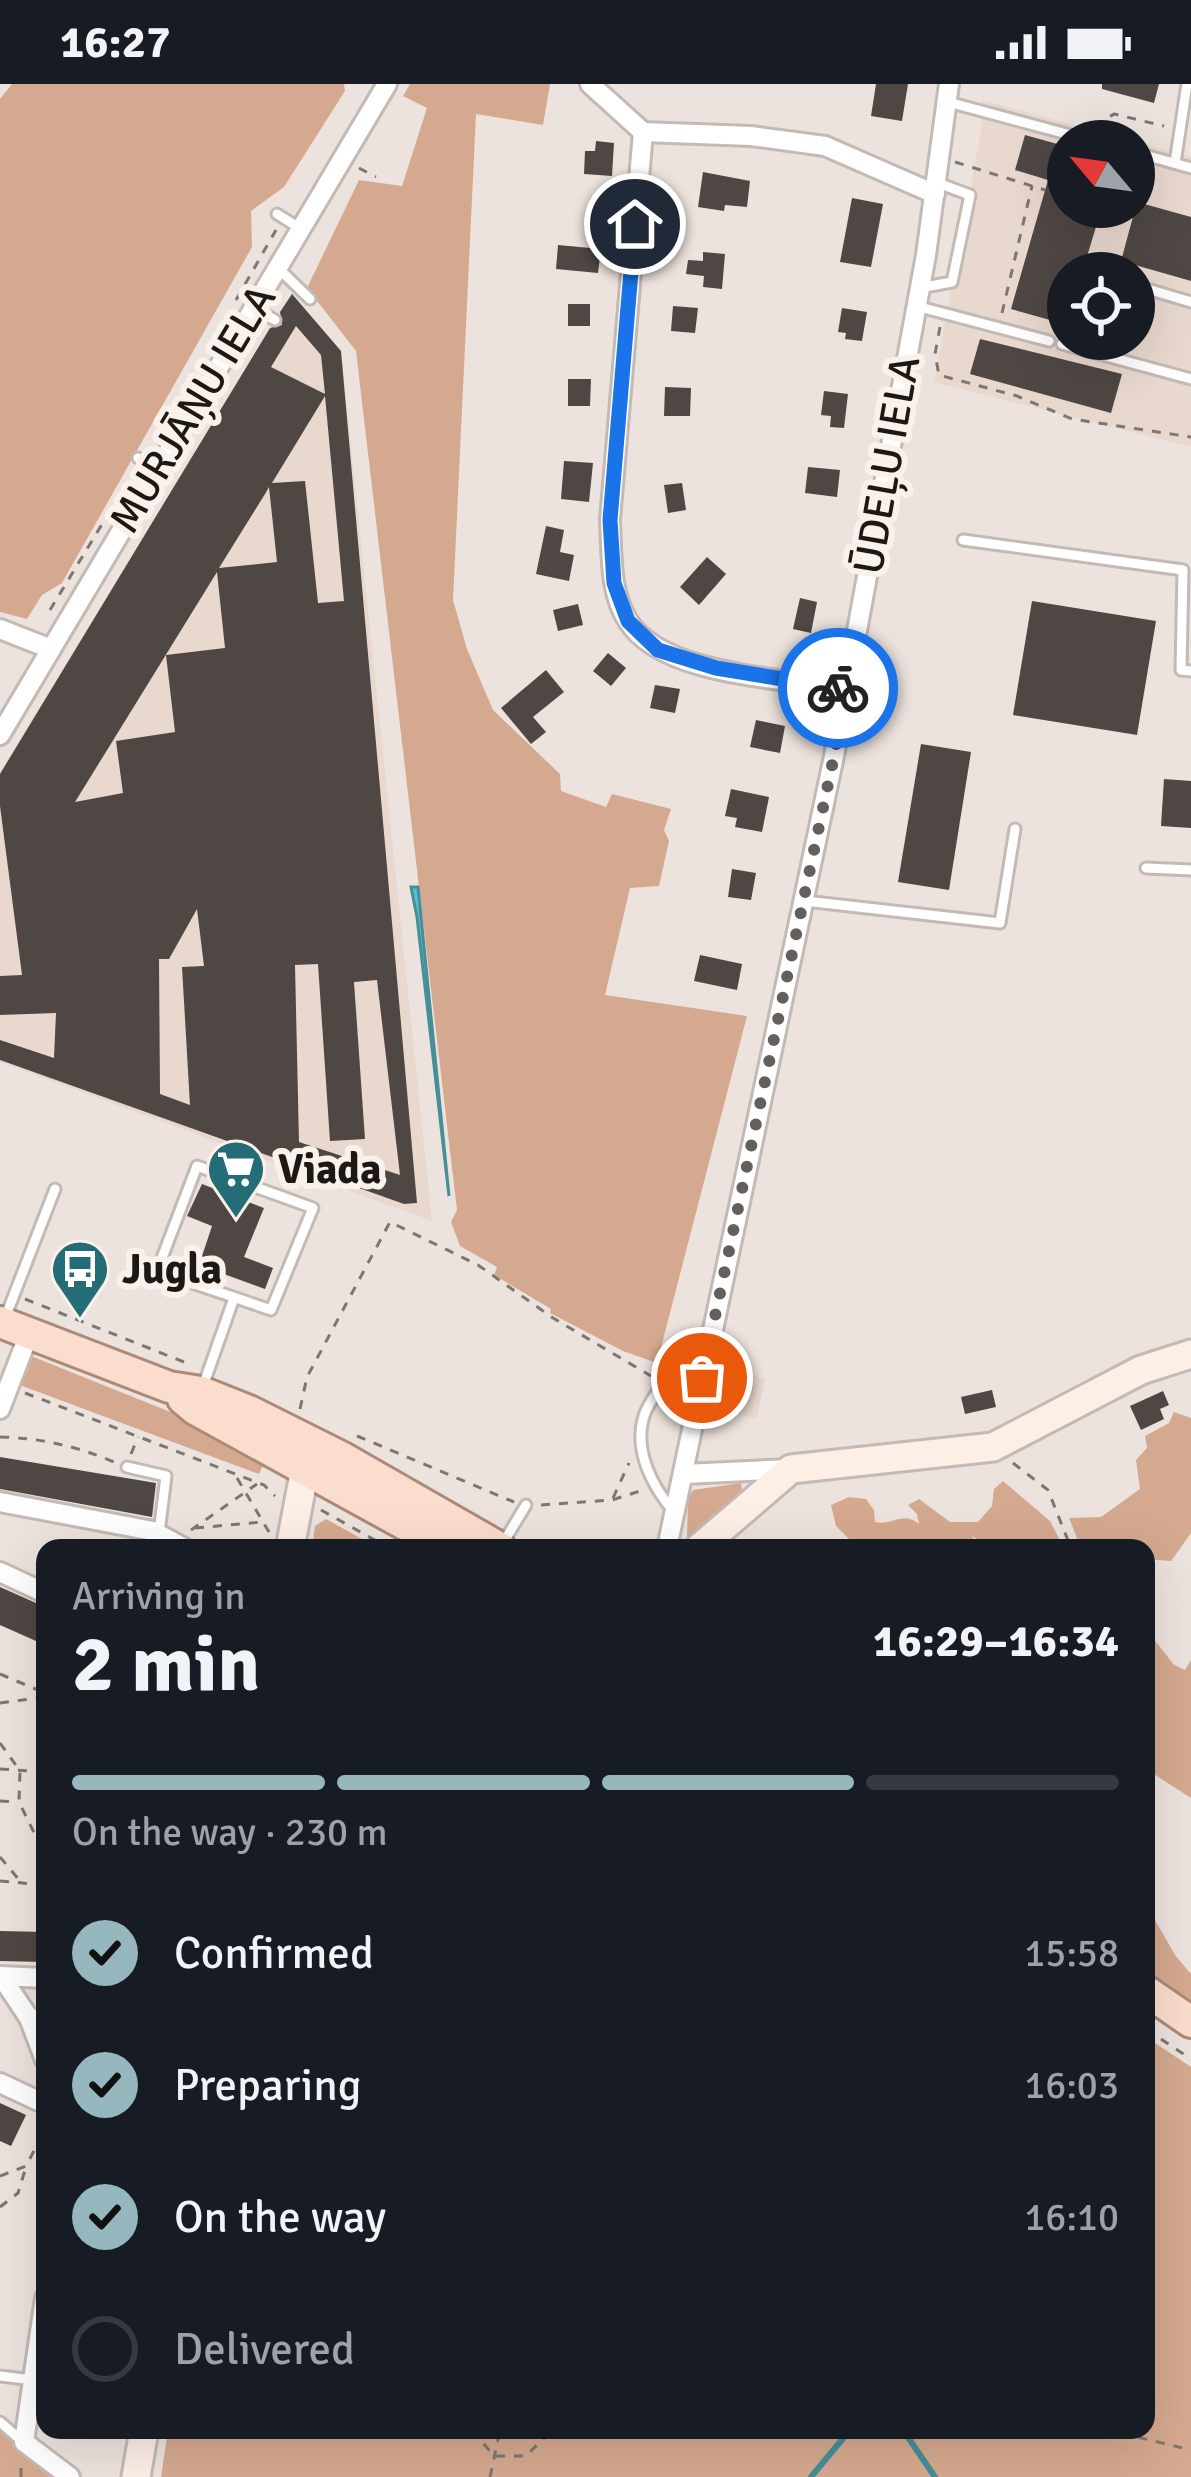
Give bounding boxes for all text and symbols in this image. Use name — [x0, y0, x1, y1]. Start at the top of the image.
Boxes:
text: 16:27 — [60, 15, 170, 70]
north arrow — [1047, 120, 1155, 228]
map controls — [1047, 120, 1155, 360]
pin — [584, 173, 686, 275]
icon: home — [602, 191, 668, 257]
button: locate — [1047, 252, 1155, 360]
street label: MURJĀŅU IELA — [99, 276, 287, 542]
street label: ŪDEĻU IELA — [843, 352, 931, 578]
courier — [778, 628, 898, 748]
icon: bike — [805, 655, 871, 721]
supermarket icon: Viada — [205, 1138, 267, 1220]
place label: Viada — [278, 1144, 382, 1195]
bus stop icon: Jugla — [49, 1238, 111, 1320]
place label: Jugla — [122, 1244, 222, 1295]
pin — [651, 1327, 753, 1429]
icon: bag — [669, 1345, 735, 1411]
text: Arriving in — [72, 1572, 246, 1620]
text: 16:29–16:34 — [873, 1614, 1119, 1669]
text: 2 min — [72, 1617, 260, 1713]
text: On the way · 230 m — [72, 1808, 388, 1856]
icon: check — [72, 1920, 138, 1986]
text: Confirmed — [174, 1926, 374, 1981]
text: 15:58 — [1024, 1929, 1119, 1977]
icon: check — [72, 2052, 138, 2118]
text: Preparing — [174, 2058, 362, 2113]
text: 16:03 — [1024, 2061, 1119, 2109]
icon: check — [72, 2184, 138, 2250]
text: On the way — [174, 2190, 386, 2245]
text: 16:10 — [1024, 2193, 1119, 2241]
text: Delivered — [174, 2322, 355, 2377]

